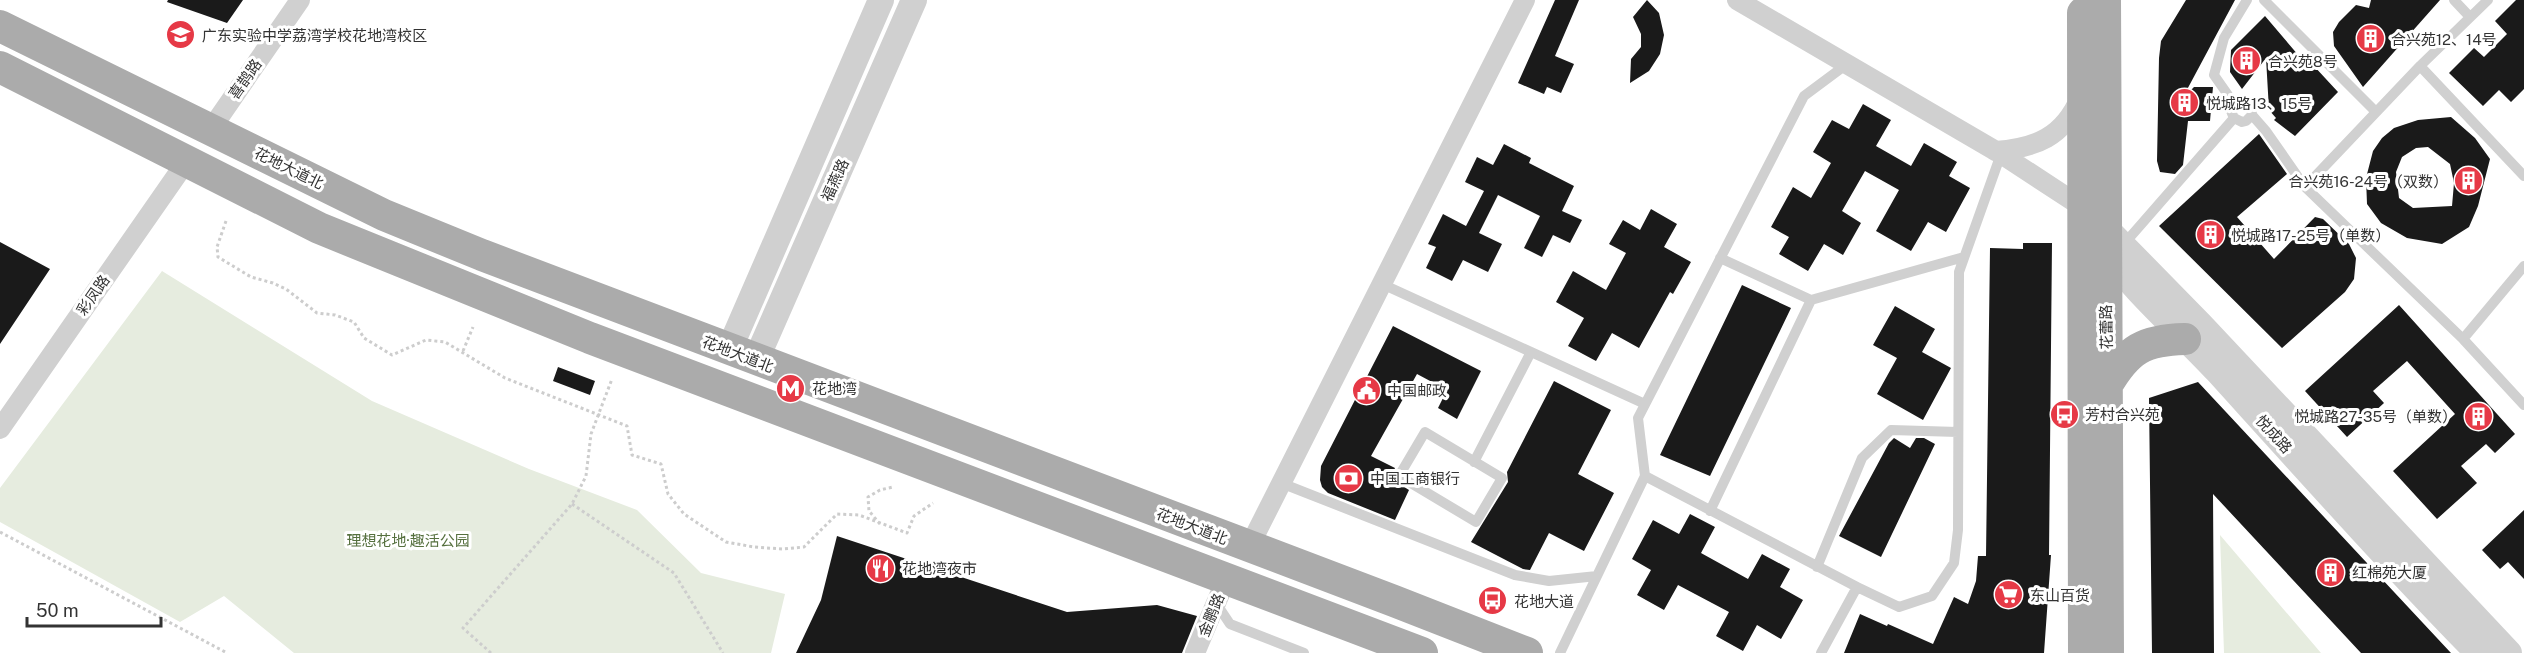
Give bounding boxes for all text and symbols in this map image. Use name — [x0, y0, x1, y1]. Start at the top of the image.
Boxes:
school or university icon: 广东实验中学荔湾学校花地湾校区 — [165, 19, 197, 51]
building icon: 合兴苑12、14号 — [2354, 23, 2386, 55]
place label: 广东实验中学荔湾学校花地湾校区 — [202, 27, 427, 44]
place label: 合兴苑12、14号 — [2391, 31, 2497, 48]
building icon: 合兴苑8号 — [2231, 45, 2263, 77]
place label: 合兴苑8号 — [2268, 53, 2338, 70]
street label: 喜鹊路 — [225, 56, 265, 102]
building icon: 悦城路13、15号 — [2169, 87, 2201, 119]
place label: 悦城路13、15号 — [2206, 95, 2312, 112]
street label: 花地大道北 — [252, 144, 326, 192]
street label: 福燕路 — [818, 156, 852, 204]
building icon: 合兴苑16-24号（双数） — [2453, 165, 2485, 197]
place label: 合兴苑16-24号（双数） — [2289, 173, 2448, 190]
building icon: 悦城路17-25号（单数） — [2194, 219, 2226, 251]
place label: 悦城路17-25号（单数） — [2231, 227, 2390, 244]
street label: 彩凤路 — [73, 272, 113, 318]
street label: 花蕾路 — [2097, 304, 2115, 350]
street label: 花地大道北 — [700, 333, 776, 375]
metro station icon: 花地湾 — [775, 372, 807, 404]
public building icon: 中国邮政 — [1350, 374, 1382, 406]
place label: 花地湾 — [812, 380, 857, 397]
place label: 中国邮政 — [1387, 382, 1447, 399]
bus stop icon: 芳村合兴苑 — [2048, 398, 2080, 430]
building icon: 悦城路27-35号（单数） — [2462, 400, 2494, 432]
place label: 芳村合兴苑 — [2085, 406, 2160, 423]
place label: 悦城路27-35号（单数） — [2294, 408, 2457, 425]
street label: 悦成路 — [2253, 412, 2295, 456]
bank icon: 中国工商银行 — [1333, 462, 1365, 494]
place label: 中国工商银行 — [1370, 470, 1460, 487]
street label: 花地大道北 — [1154, 505, 1230, 547]
park label: 理想花地·趣活公园 — [346, 532, 470, 549]
restaurant icon: 花地湾夜市 — [865, 552, 897, 584]
building icon: 红棉苑大厦 — [2315, 556, 2347, 588]
place label: 花地湾夜市 — [902, 560, 977, 577]
place label: 红棉苑大厦 — [2352, 564, 2427, 581]
supermarket icon: 东山百货 — [1993, 579, 2025, 611]
bus stop icon: 花地大道 — [1477, 585, 1509, 617]
place label: 东山百货 — [2030, 587, 2090, 604]
scale bar — [27, 590, 160, 628]
street label: 金鹏路 — [1195, 591, 1227, 639]
place label: 花地大道 — [1514, 593, 1574, 610]
text: 50 m — [36, 600, 79, 621]

